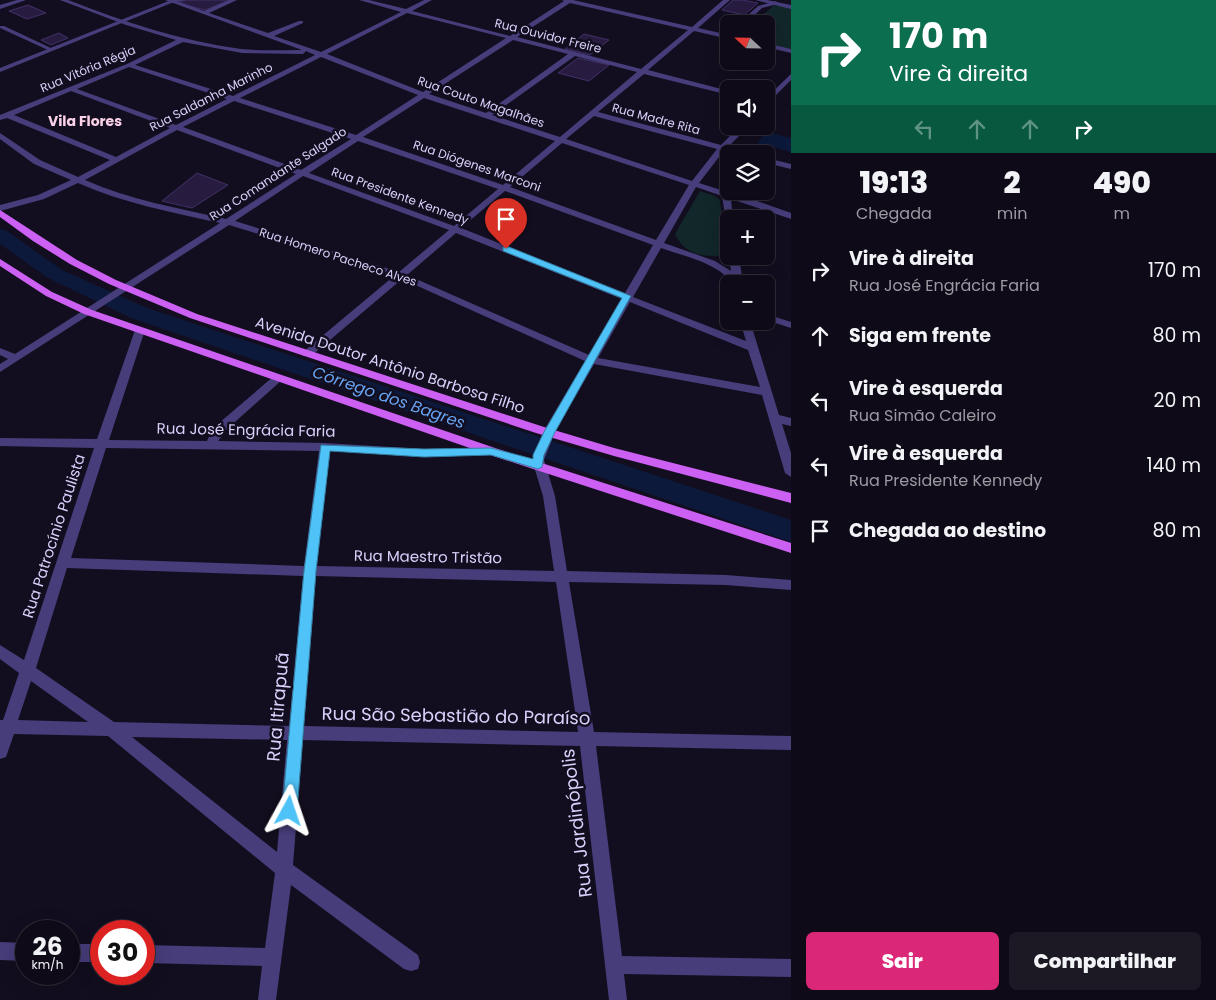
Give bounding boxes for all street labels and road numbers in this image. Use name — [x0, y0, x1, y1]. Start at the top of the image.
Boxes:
street label: Rua Ouvidor Freire — [493, 14, 603, 57]
street label: Rua Vitória Régia — [38, 41, 138, 96]
street label: Rua Saldanha Marinho — [146, 58, 276, 135]
street label: Rua Couto Magalhães — [415, 72, 547, 131]
street label: Rua Madre Rita — [610, 99, 702, 138]
street label: Rua Comandante Salgado — [206, 123, 350, 224]
street label: Rua Diógenes Marconi — [411, 136, 543, 195]
street label: Rua Presidente Kennedy — [329, 163, 471, 228]
street label: Rua Homero Pacheco Alves — [257, 223, 419, 290]
street label: Avenida Doutor Antônio Barbosa Filho — [253, 311, 528, 418]
street label: Rua José Engrácia Faria — [156, 417, 336, 442]
street label: Rua Patrocínio Paulista — [17, 451, 90, 621]
street label: Rua Maestro Tristão — [354, 545, 502, 568]
street label: Rua Itirapuã — [260, 651, 295, 763]
street label: Rua São Sebastião do Paraíso — [321, 701, 591, 730]
street label: Rua Jardinópolis — [555, 747, 598, 899]

